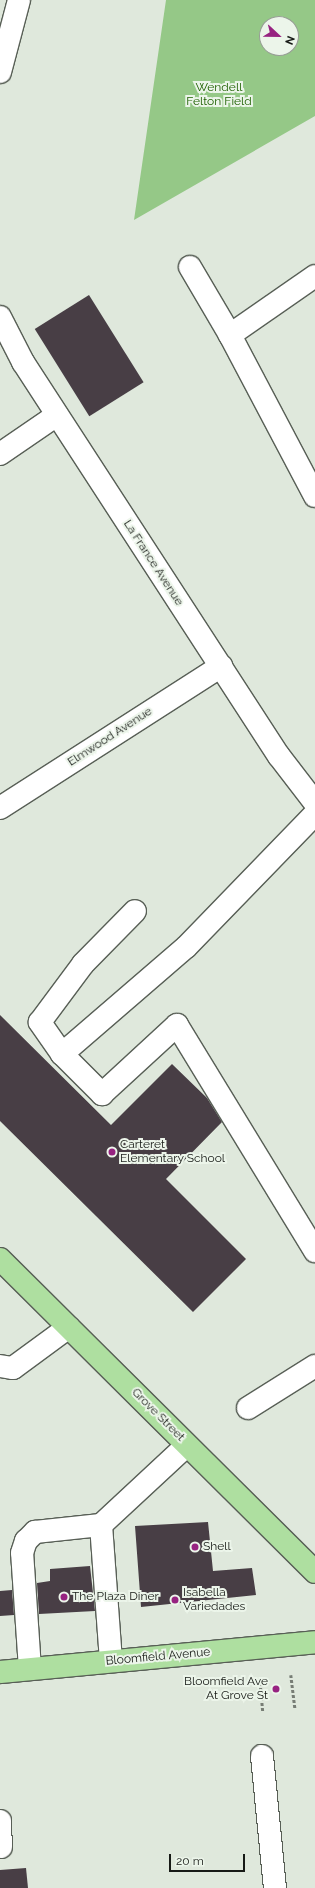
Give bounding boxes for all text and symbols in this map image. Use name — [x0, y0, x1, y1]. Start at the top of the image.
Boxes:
north arrow — [259, 16, 299, 56]
text: N — [282, 34, 297, 47]
park label: Wendell Felton Field — [186, 81, 252, 109]
street label: La France Avenue — [120, 517, 186, 609]
street label: Elmwood Avenue — [65, 704, 155, 770]
place label: Carteret Elementary School — [120, 1138, 225, 1166]
marker: Carteret Elementary School — [107, 1147, 117, 1157]
street label: Grove Street — [128, 1385, 188, 1445]
place label: Shell — [203, 1540, 231, 1554]
marker: Shell — [190, 1542, 200, 1552]
place label: Isabella Variedades — [183, 1586, 245, 1614]
place label: The Plaza Diner — [72, 1590, 159, 1604]
marker: The Plaza Diner — [59, 1592, 69, 1602]
marker: Isabella Variedades — [170, 1595, 180, 1605]
street label: Bloomfield Avenue — [105, 1645, 211, 1669]
place label: Bloomfield Ave At Grove St — [184, 1675, 268, 1703]
marker: Bloomfield Ave At Grove St — [271, 1684, 281, 1694]
scale bar — [171, 1846, 247, 1872]
text: 20 m — [176, 1854, 204, 1868]

